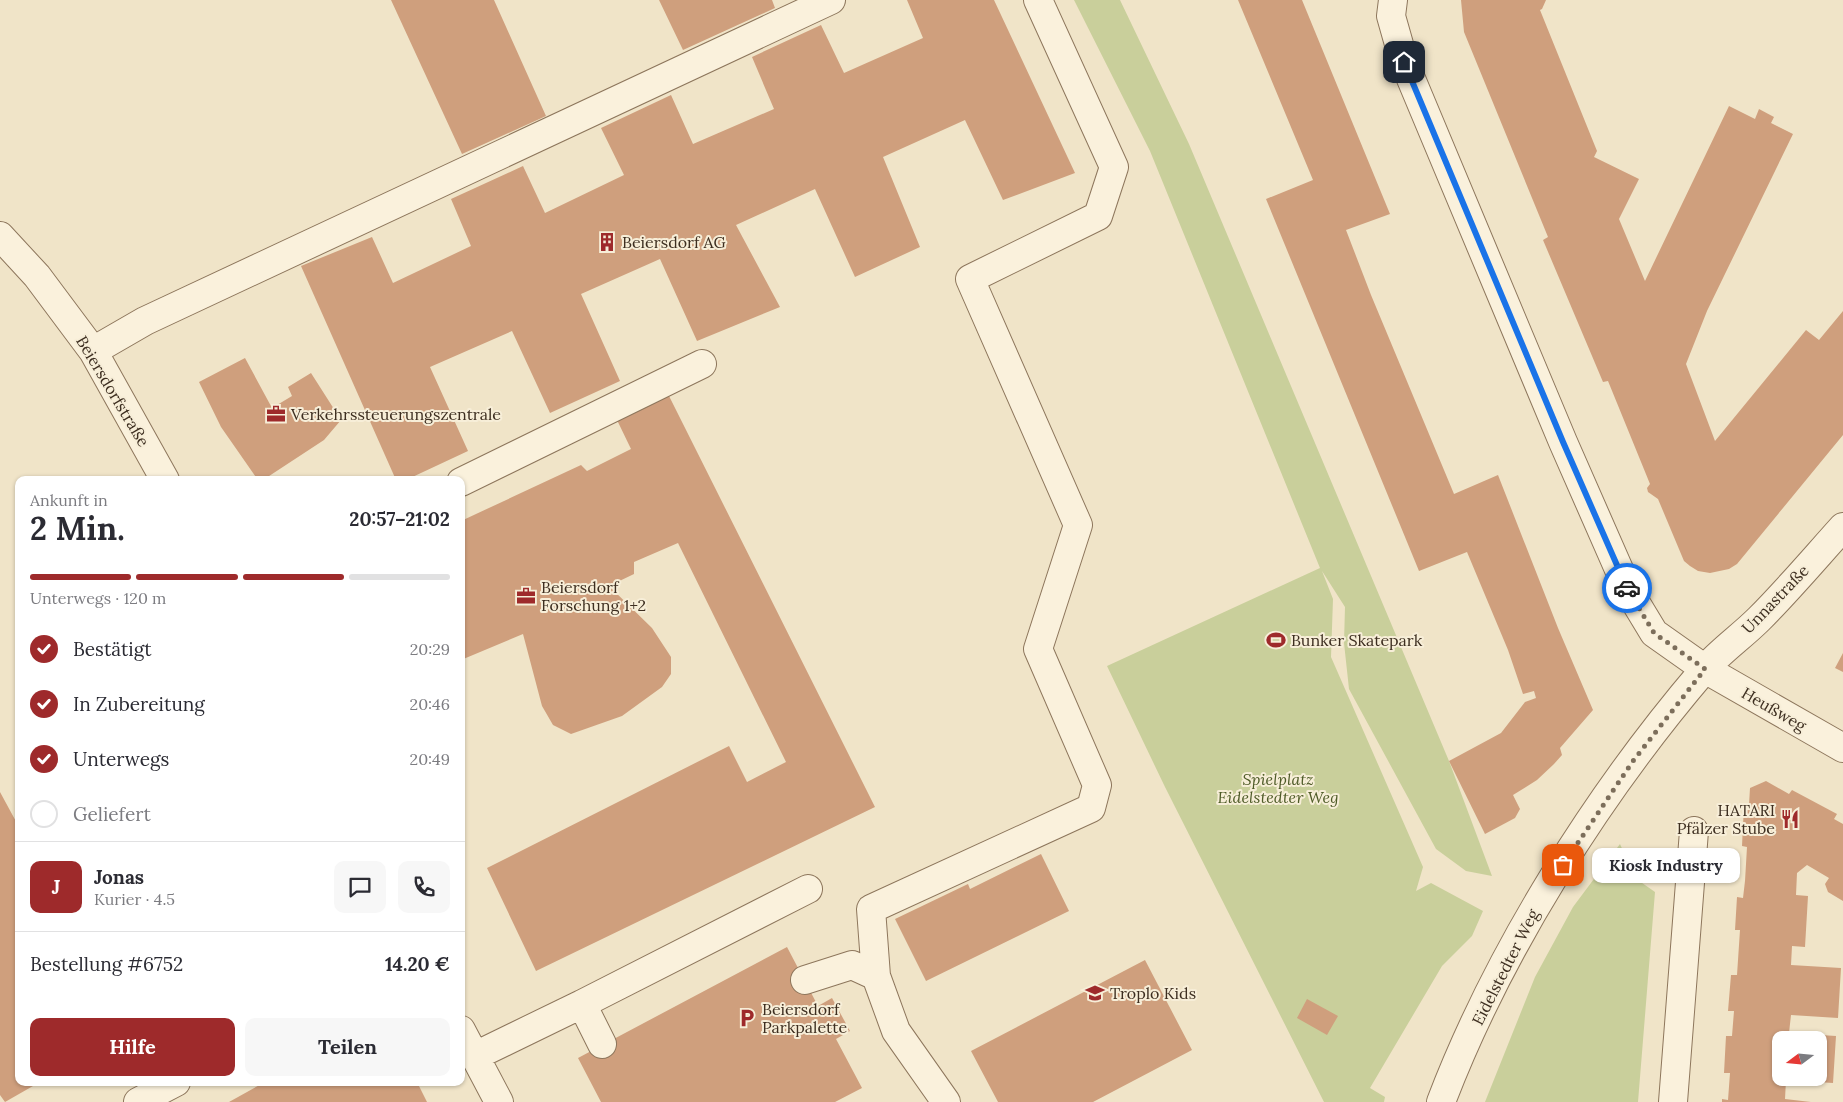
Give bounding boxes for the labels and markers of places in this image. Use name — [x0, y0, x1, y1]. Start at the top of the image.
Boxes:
pin — [1383, 41, 1425, 83]
building icon: Beiersdorf AG — [596, 231, 618, 253]
place label: Beiersdorf AG — [622, 232, 726, 252]
office icon: Verkehrssteuerungszentrale — [265, 403, 287, 425]
place label: Verkehrssteuerungszentrale — [290, 404, 501, 424]
place label: Beiersdorf Forschung 1+2 — [541, 577, 646, 615]
office icon: Beiersdorf Forschung 1+2 — [515, 585, 537, 607]
sports icon: Bunker Skatepark — [1265, 629, 1287, 651]
place label: Bunker Skatepark — [1291, 630, 1423, 650]
place label: HATARI Pfälzer Stube — [1677, 800, 1775, 838]
restaurant icon: HATARI Pfälzer Stube — [1779, 808, 1801, 830]
pin — [1542, 844, 1584, 886]
callout: Kiosk Industry — [1593, 848, 1740, 882]
school or university icon: Troplo Kids — [1084, 982, 1106, 1004]
place label: Troplo Kids — [1110, 983, 1196, 1003]
place label: Beiersdorf Parkpalette — [762, 999, 848, 1037]
parking icon: Beiersdorf Parkpalette — [736, 1007, 758, 1029]

